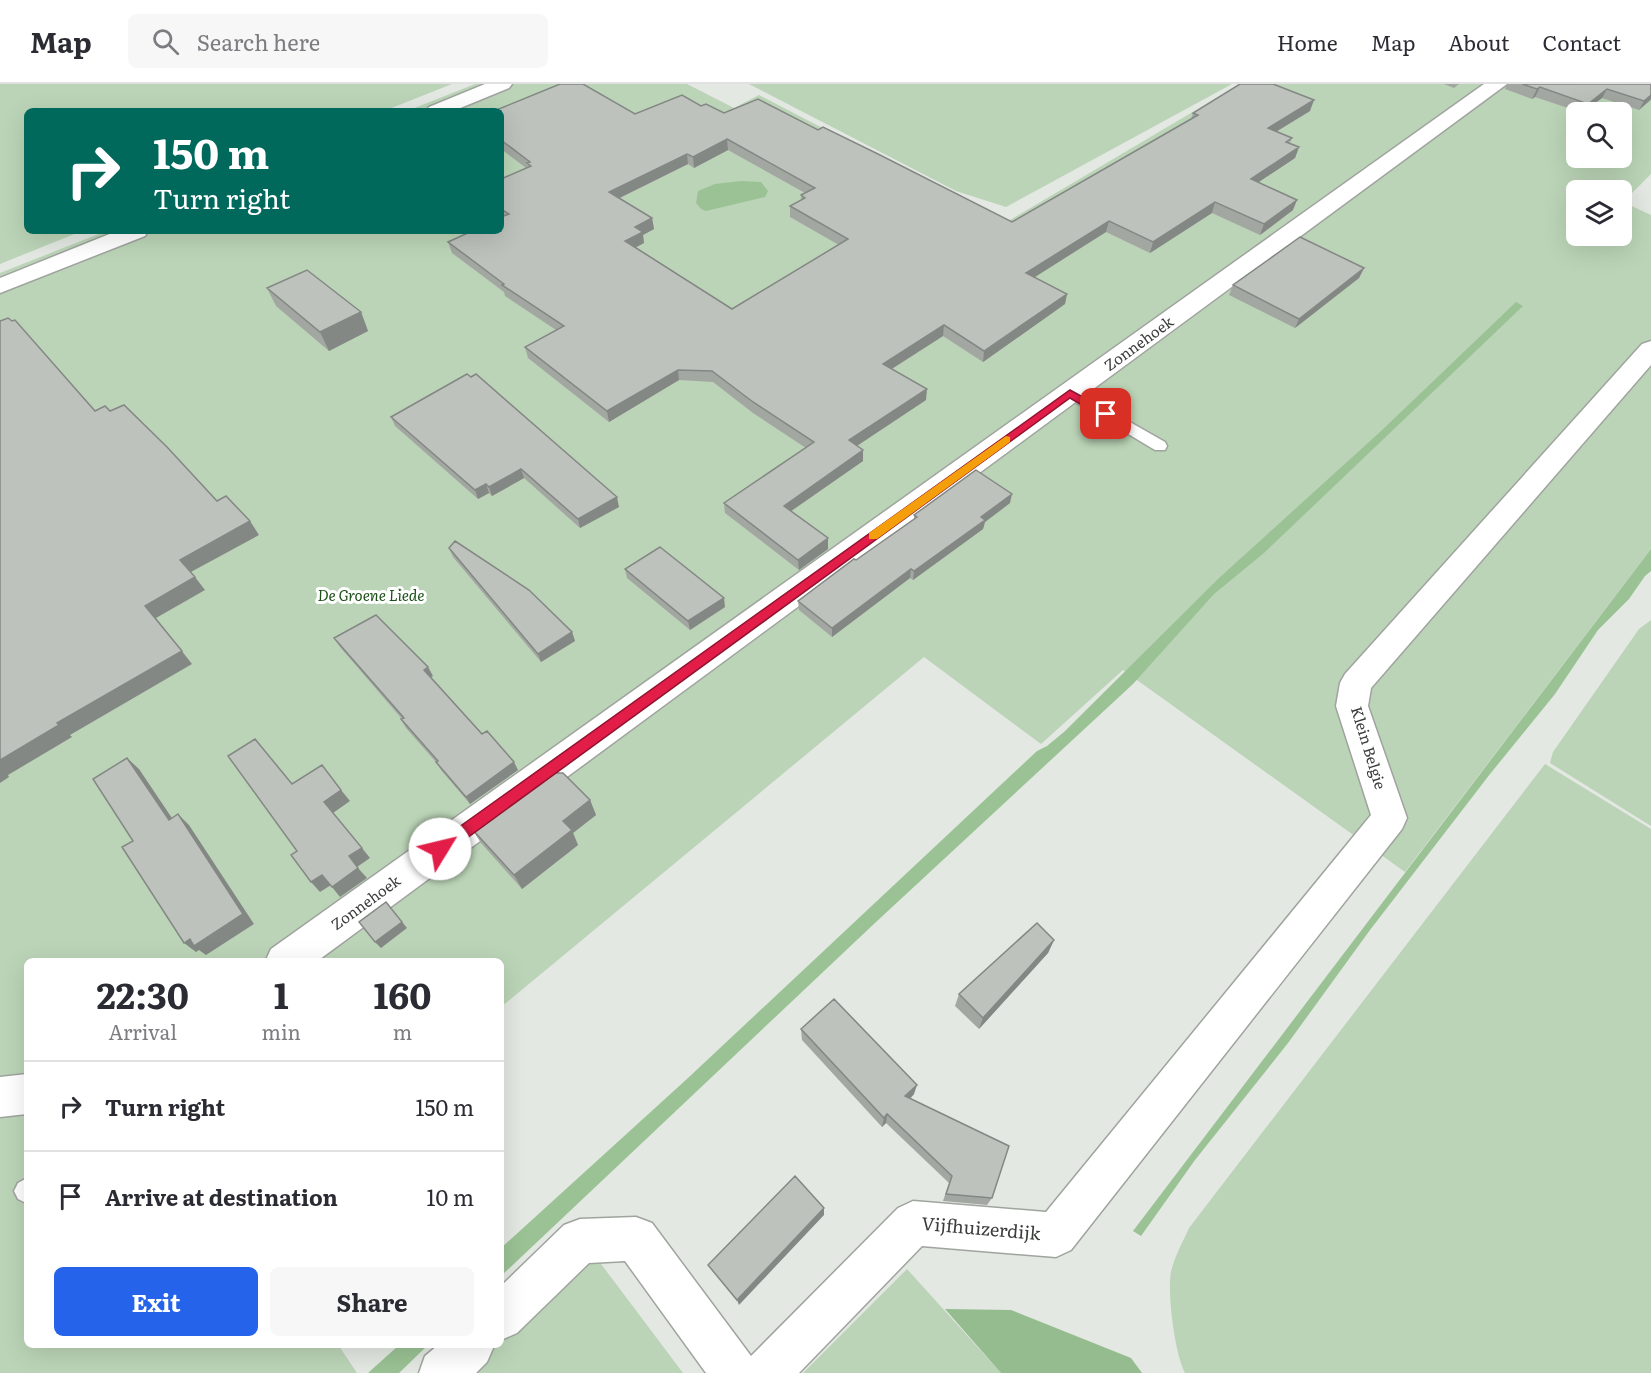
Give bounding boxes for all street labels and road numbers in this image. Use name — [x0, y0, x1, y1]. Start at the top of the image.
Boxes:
street label: Zonnehoek — [1099, 309, 1178, 376]
street label: Klein Belgie — [1346, 703, 1393, 792]
street label: Zonnehoek — [326, 868, 405, 935]
street label: Vijfhuizerdijk — [921, 1209, 1043, 1246]

